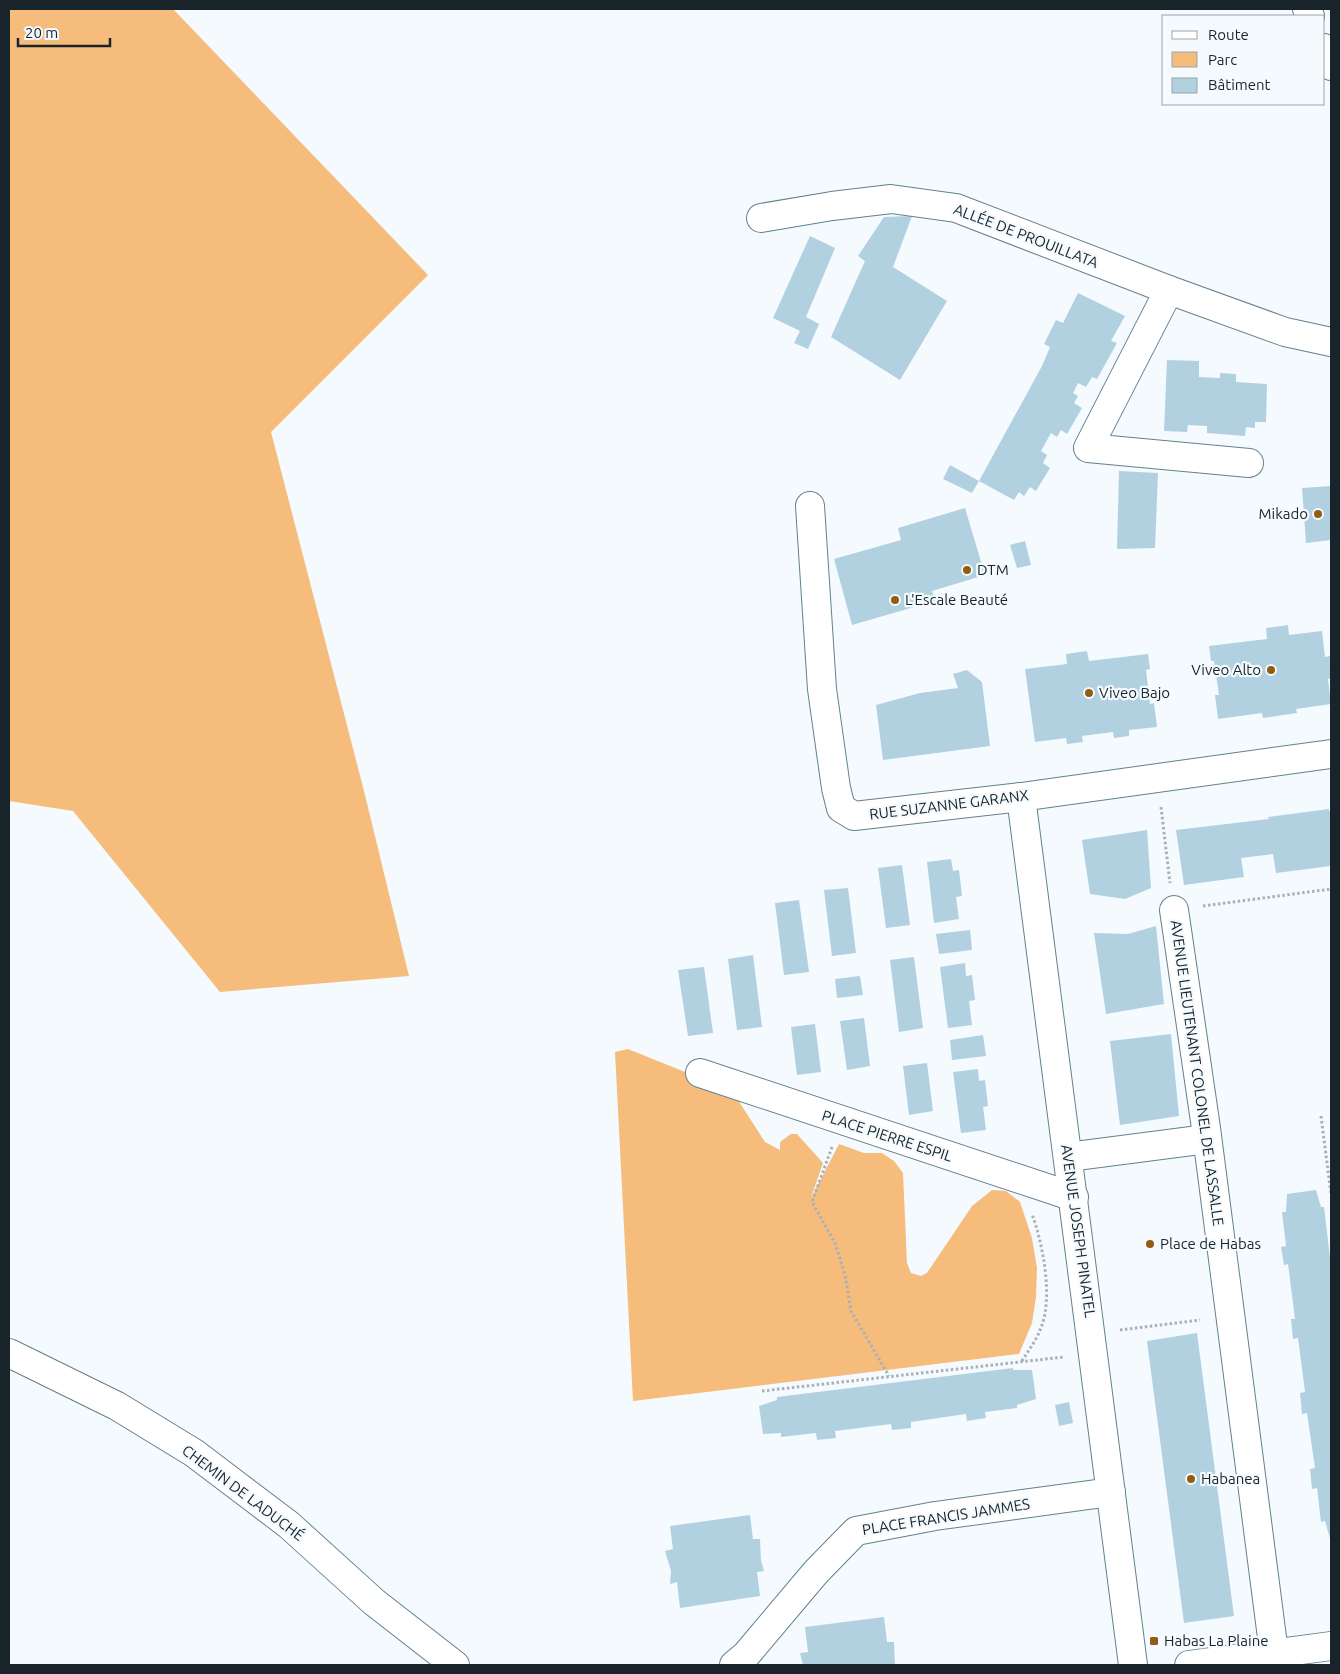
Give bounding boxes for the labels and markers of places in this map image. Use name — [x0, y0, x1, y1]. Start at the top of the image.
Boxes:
place label: Mikado — [1258, 505, 1308, 522]
marker: Mikado — [1312, 508, 1324, 520]
place label: DTM — [977, 561, 1009, 578]
marker: DTM — [961, 564, 973, 576]
place label: L'Escale Beauté — [905, 591, 1008, 608]
marker: L'Escale Beauté — [889, 594, 901, 606]
place label: Viveo Alto — [1191, 661, 1261, 678]
marker: Viveo Alto — [1265, 664, 1277, 676]
place label: Viveo Bajo — [1099, 684, 1170, 701]
marker: Viveo Bajo — [1083, 687, 1095, 699]
place label: Place de Habas — [1160, 1235, 1261, 1252]
marker: Place de Habas — [1144, 1238, 1156, 1250]
place label: Habanea — [1201, 1470, 1260, 1487]
marker: Habanea — [1185, 1473, 1197, 1485]
place label: Habas La Plaine — [1164, 1632, 1269, 1649]
marker: Habas La Plaine — [1148, 1635, 1160, 1647]

